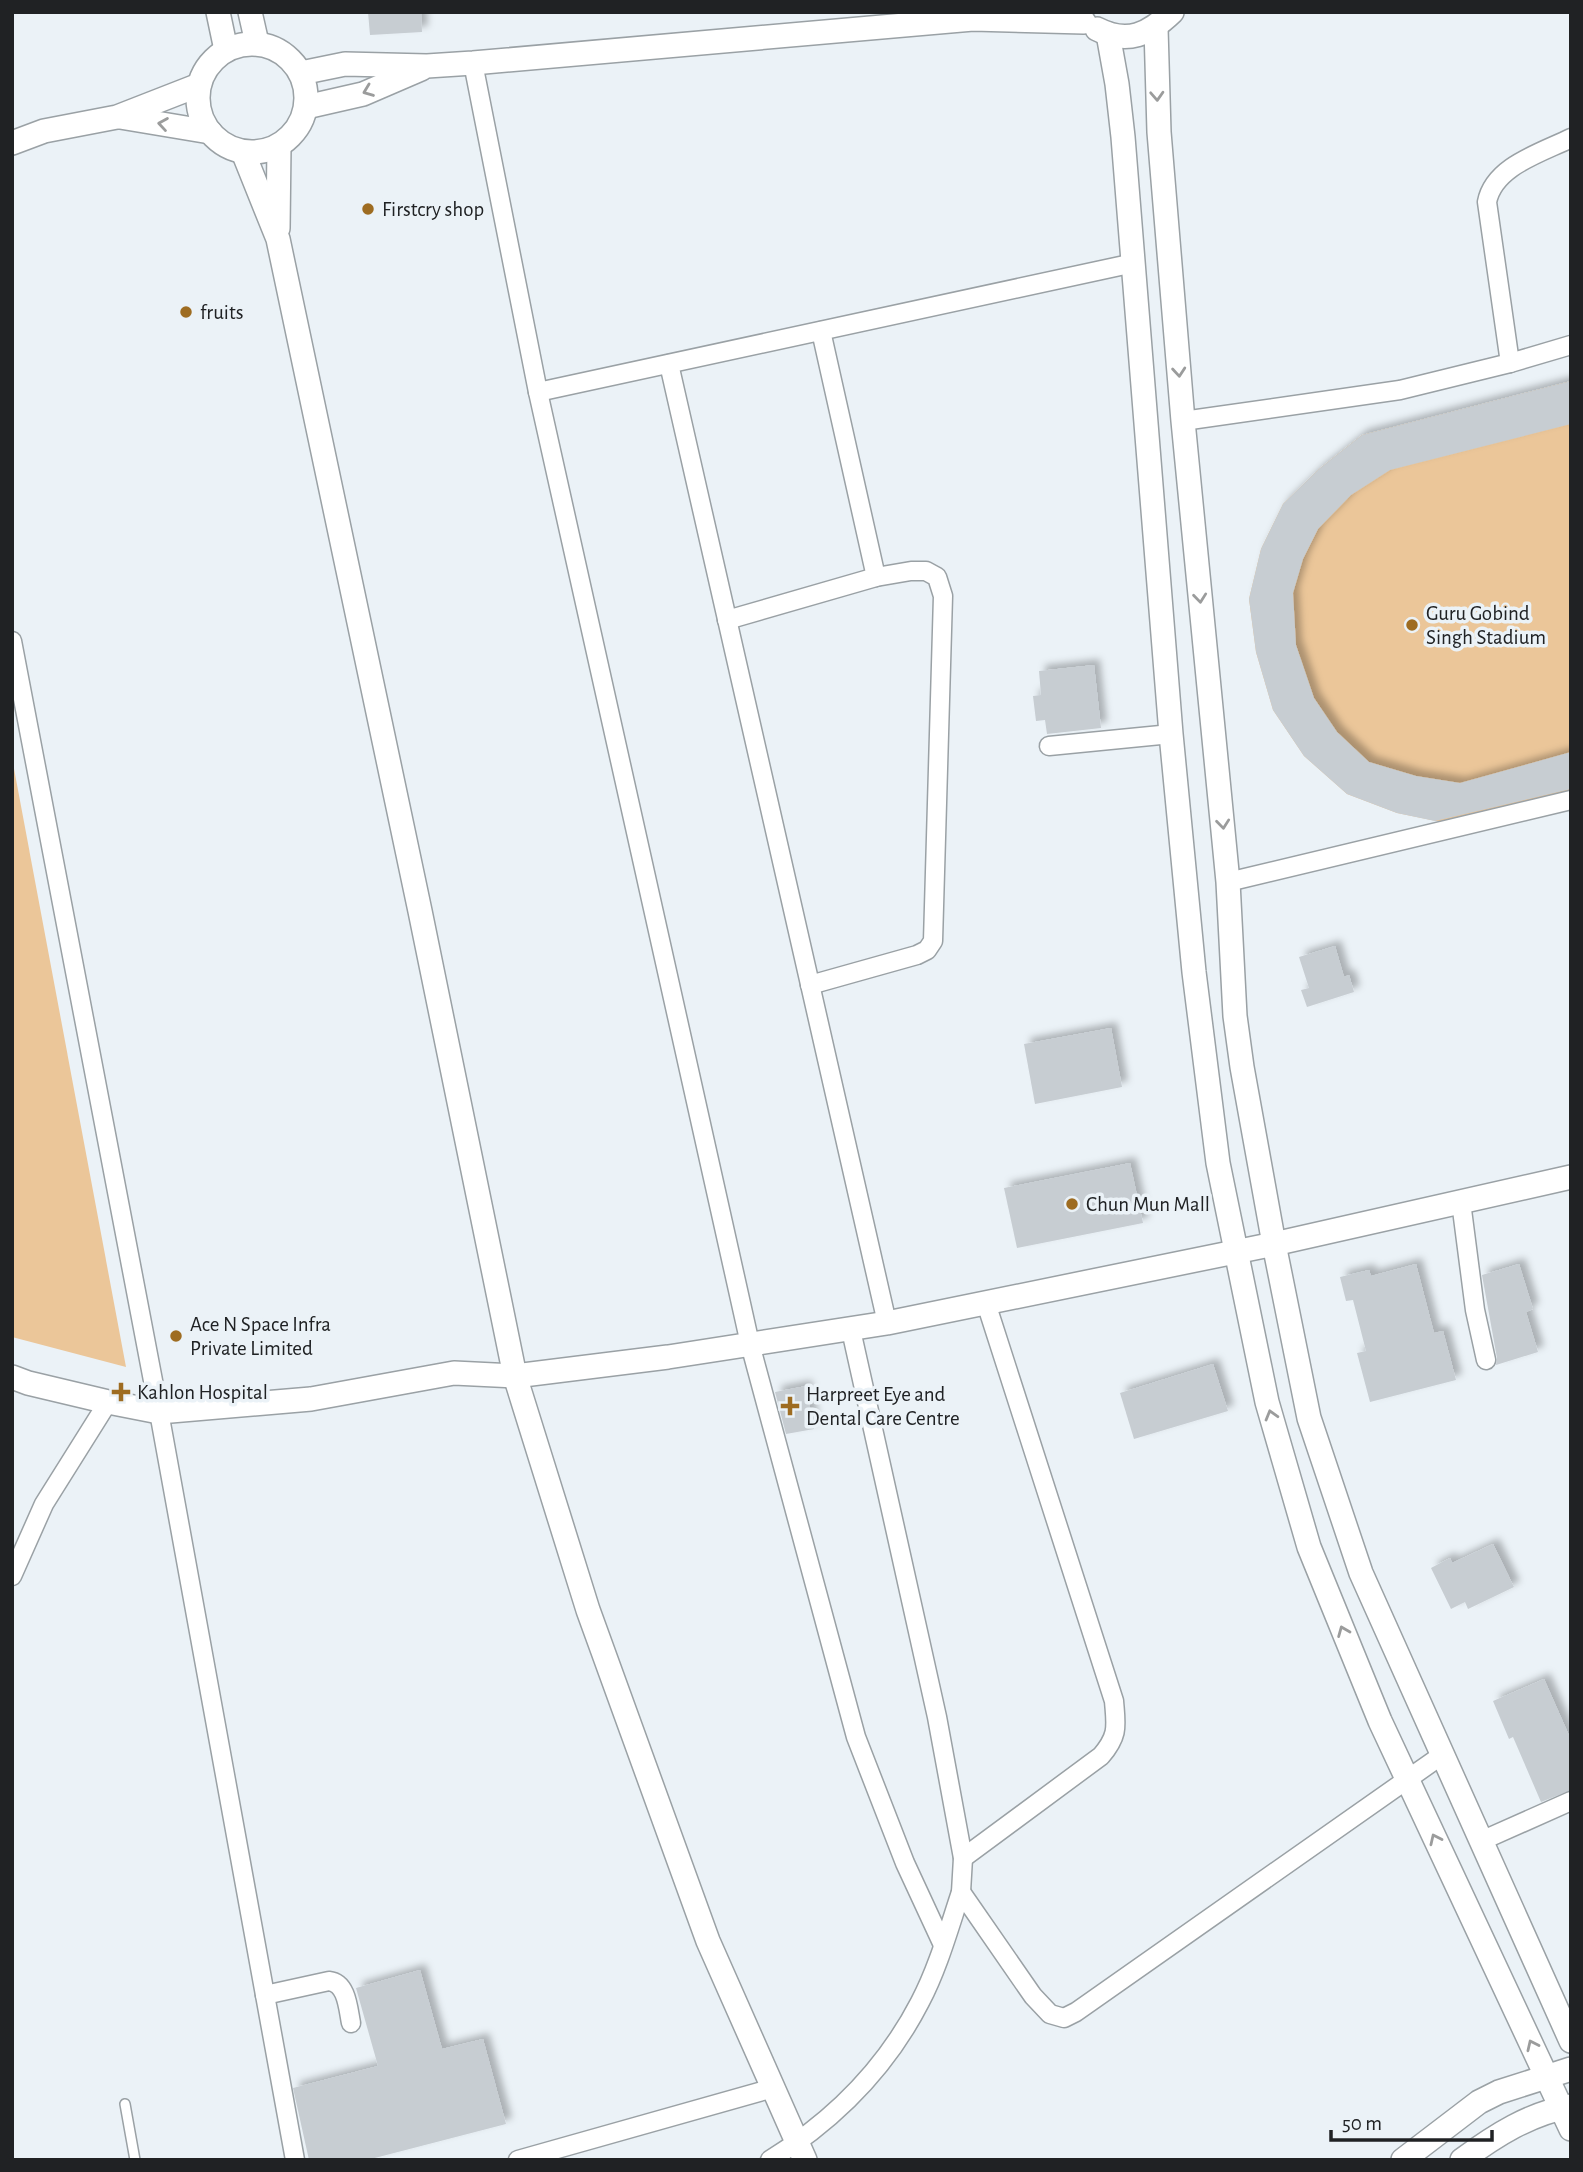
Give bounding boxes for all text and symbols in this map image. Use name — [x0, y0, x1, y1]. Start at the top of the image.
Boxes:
one-way arrow — [363, 83, 375, 97]
one-way arrow — [1149, 91, 1164, 102]
one-way arrow — [157, 117, 169, 132]
place label: Firstcry shop — [382, 199, 484, 220]
marker: Firstcry shop — [360, 201, 376, 217]
place label: fruits — [200, 302, 243, 323]
marker: fruits — [178, 304, 194, 320]
one-way arrow — [1171, 366, 1186, 377]
one-way arrow — [1193, 592, 1208, 604]
place label: Guru Gobind Singh Stadium — [1426, 603, 1546, 648]
marker: Guru Gobind Singh Stadium — [1404, 617, 1420, 633]
one-way arrow — [1215, 819, 1230, 830]
place label: Chun Mun Mall — [1086, 1194, 1210, 1215]
marker: Chun Mun Mall — [1064, 1196, 1080, 1212]
place label: Ace N Space Infra Private Limited — [190, 1314, 331, 1359]
marker: Ace N Space Infra Private Limited — [168, 1328, 184, 1344]
marker: Kahlon Hospital — [111, 1382, 131, 1402]
place label: Kahlon Hospital — [137, 1382, 268, 1403]
place label: Harpreet Eye and Dental Care Centre — [806, 1384, 960, 1429]
marker: Harpreet Eye and Dental Care Centre — [780, 1396, 800, 1416]
one-way arrow — [1265, 1410, 1279, 1422]
one-way arrow — [1337, 1625, 1351, 1638]
one-way arrow — [1429, 1834, 1443, 1846]
one-way arrow — [1526, 2040, 1540, 2052]
scale bar — [1331, 2098, 1492, 2142]
text: 50 m — [1342, 2113, 1382, 2134]

